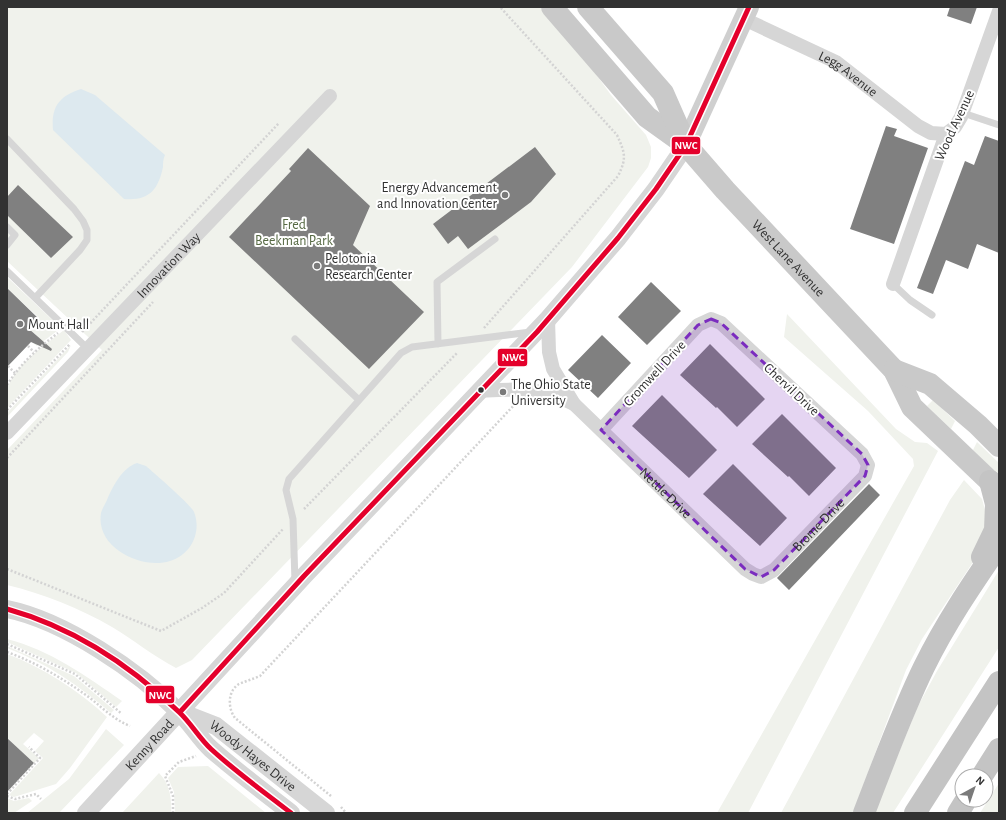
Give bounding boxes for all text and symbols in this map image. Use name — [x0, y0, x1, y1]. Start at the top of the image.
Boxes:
street label: Legg Avenue — [816, 49, 880, 100]
street label: Wood Avenue — [932, 88, 977, 163]
line badge: NWC — [671, 136, 701, 155]
text: NWC — [675, 140, 698, 151]
place label: Energy Advancement and Innovation Center — [377, 181, 498, 211]
marker: Energy Advancement and Innovation Center — [500, 190, 510, 200]
park label: Fred Beekman Park — [255, 218, 334, 248]
street label: West Lane Avenue — [749, 218, 827, 300]
street label: Innovation Way — [134, 230, 203, 301]
place label: Pelotonia Research Center — [325, 252, 413, 282]
marker: Pelotonia Research Center — [312, 261, 322, 271]
place label: Mount Hall — [28, 318, 89, 332]
marker: Mount Hall — [15, 319, 25, 329]
street label: Gromwell Drive — [621, 338, 689, 409]
line badge: NWC — [497, 348, 528, 367]
text: NWC — [502, 352, 525, 363]
street label: Chervil Drive — [761, 361, 822, 419]
place label: The Ohio State University — [511, 378, 591, 408]
unlabelled marker — [476, 385, 486, 395]
marker: The Ohio State University — [498, 387, 508, 397]
street label: Nettle Drive — [637, 465, 694, 521]
street label: Brome Drive — [790, 496, 847, 554]
line badge: NWC — [145, 685, 175, 704]
text: NWC — [149, 690, 172, 701]
street label: Kenny Road — [123, 717, 177, 774]
street label: Woody Hayes Drive — [207, 718, 298, 794]
north arrow — [954, 768, 994, 808]
text: N — [974, 774, 987, 787]

